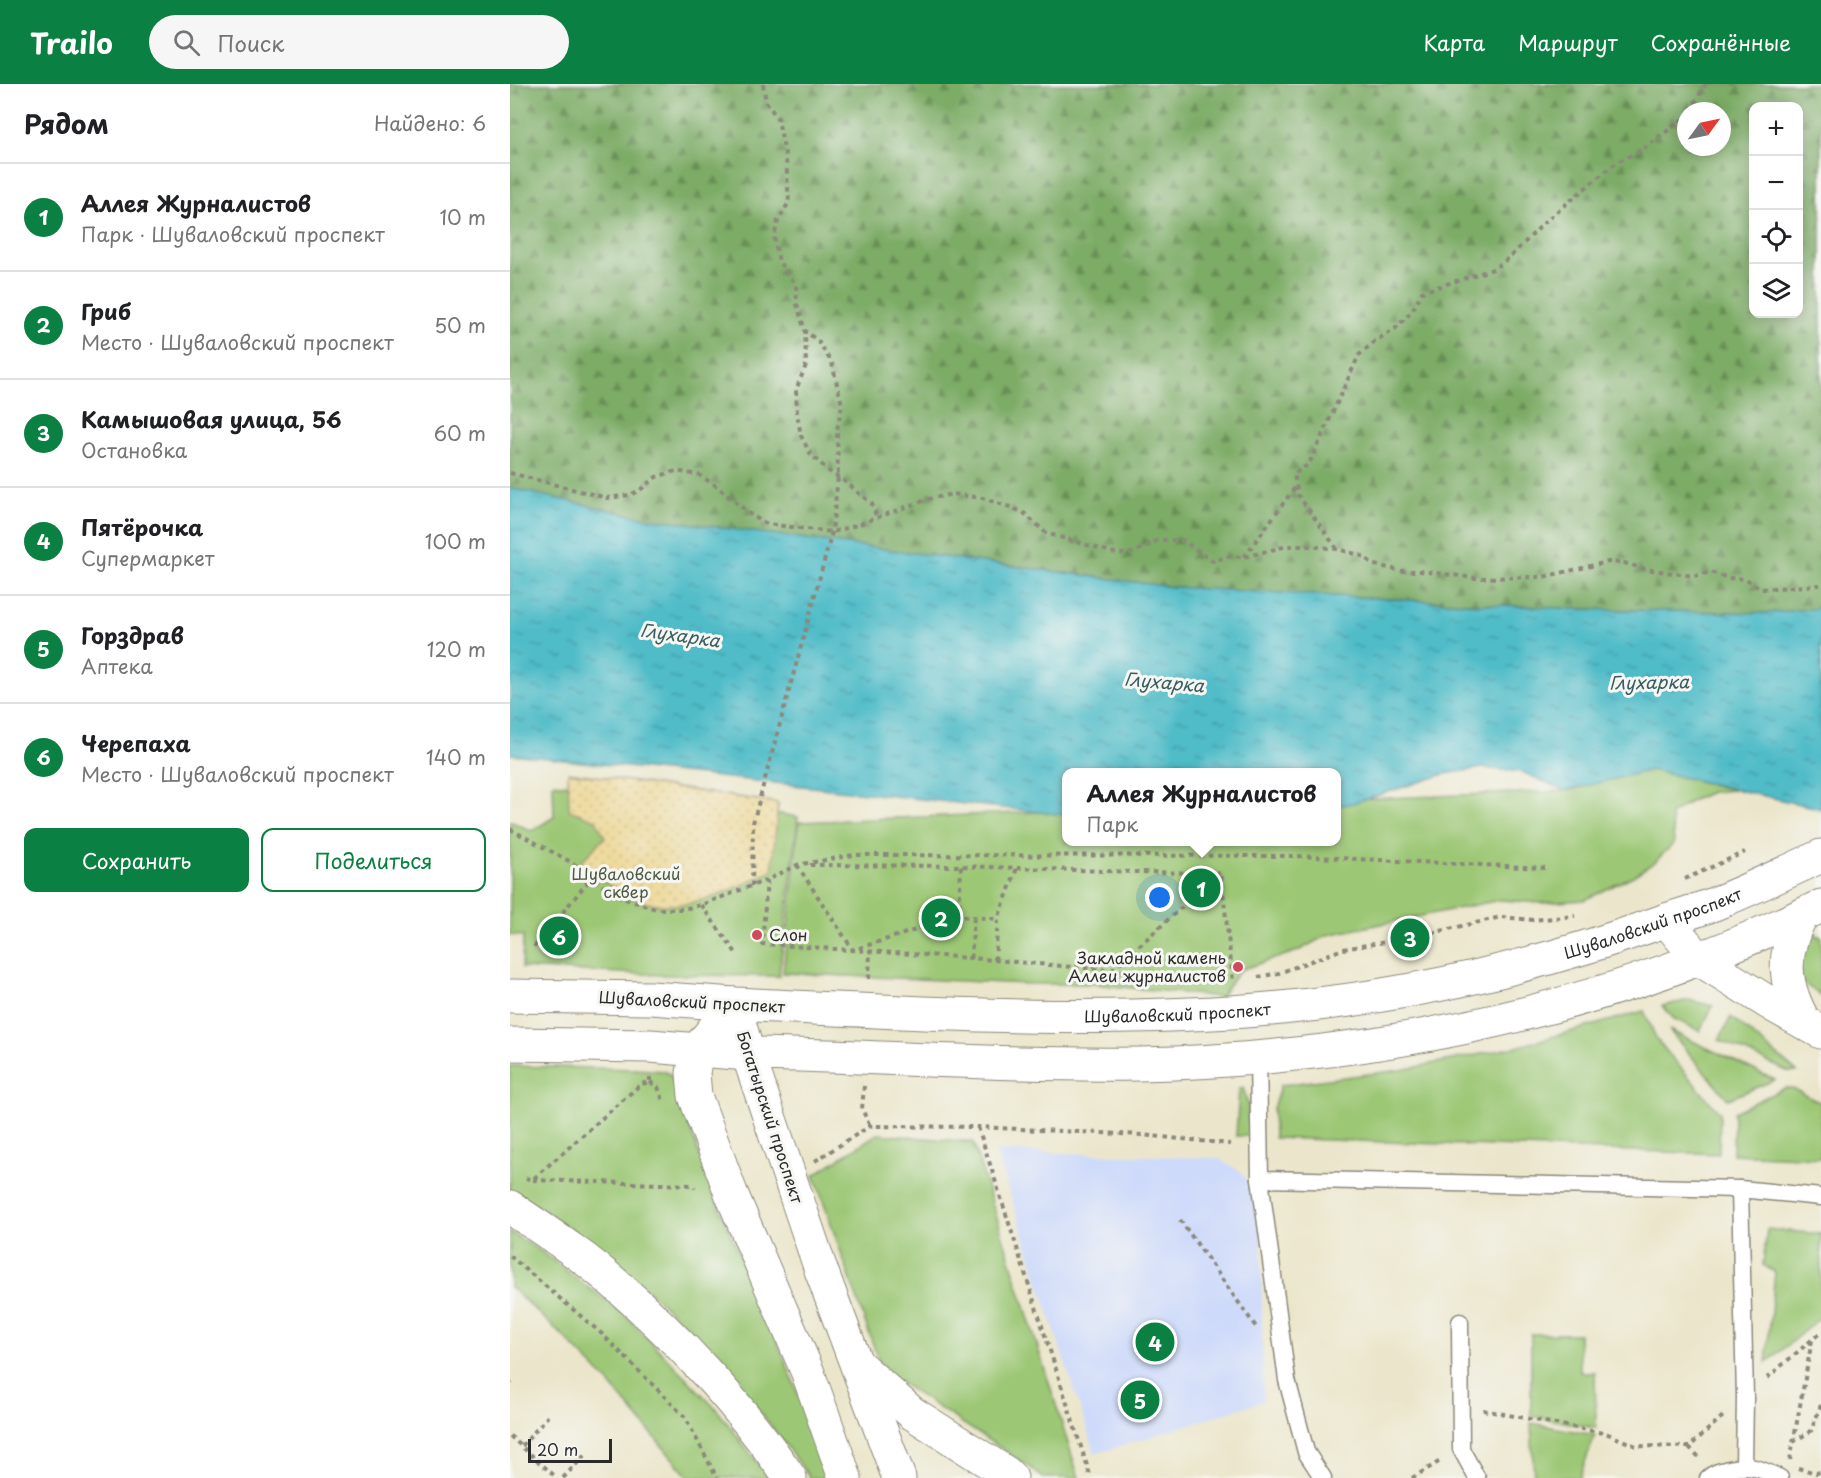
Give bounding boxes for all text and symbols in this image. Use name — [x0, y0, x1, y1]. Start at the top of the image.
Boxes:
search box — [149, 15, 569, 69]
text: Trailo — [30, 21, 113, 64]
icon: search — [170, 26, 203, 59]
text: Поиск — [218, 26, 284, 59]
text: Карта — [1424, 26, 1485, 58]
text: Маршрут — [1518, 26, 1618, 58]
text: Сохранённые — [1651, 26, 1791, 58]
north arrow — [1677, 102, 1731, 156]
map controls — [1749, 102, 1803, 318]
button: + — [1749, 102, 1803, 156]
text: Рядом — [24, 104, 109, 143]
text: Найдено: 6 — [374, 108, 486, 138]
button: − — [1749, 156, 1803, 210]
text: Аллея Журналистов — [81, 186, 311, 219]
text: 1 — [39, 202, 48, 232]
text: 10 m — [439, 202, 486, 232]
button: locate — [1749, 210, 1803, 264]
text: Парк · Шуваловский проспект — [81, 219, 385, 249]
button: layers — [1749, 264, 1803, 318]
text: Гриб — [81, 294, 131, 327]
text: 2 — [36, 310, 51, 340]
text: 50 m — [434, 310, 486, 340]
text: Место · Шуваловский проспект — [81, 327, 394, 357]
text: Камышовая улица, 56 — [81, 402, 342, 435]
text: 3 — [37, 418, 50, 448]
text: 60 m — [434, 418, 486, 448]
text: Остановка — [81, 435, 187, 465]
text: Пятёрочка — [81, 510, 203, 543]
text: 4 — [37, 526, 50, 556]
text: 100 m — [425, 526, 486, 556]
text: Супермаркет — [81, 543, 214, 573]
water label: Глухарка — [639, 616, 722, 654]
text: Горздрав — [81, 618, 184, 651]
text: 5 — [37, 634, 50, 664]
text: 120 m — [427, 634, 486, 664]
text: Аптека — [81, 651, 153, 681]
water label: Глухарка — [1123, 665, 1206, 699]
water label: Глухарка — [1609, 667, 1690, 696]
text: Черепаха — [81, 726, 191, 759]
text: 6 — [36, 742, 51, 772]
text: 140 m — [426, 742, 486, 772]
text: Место · Шуваловский проспект — [81, 759, 394, 789]
popup — [1062, 768, 1341, 846]
text: Аллея Журналистов — [1087, 776, 1316, 809]
text: Парк — [1087, 809, 1138, 839]
button: Сохранить — [24, 828, 249, 892]
button: Поделиться — [261, 828, 486, 892]
park label: Шуваловский сквер — [572, 861, 680, 903]
pin: 1 — [1182, 866, 1220, 910]
street label: Шуваловский проспект — [1561, 881, 1745, 964]
your location — [1145, 883, 1174, 912]
pin: 2 — [922, 896, 960, 940]
pin: 6 — [539, 914, 578, 958]
pin: 3 — [1390, 916, 1430, 960]
place label: Слон — [769, 922, 808, 946]
marker: Слон — [750, 928, 764, 942]
place label: Закладной камень Аллеи журналистов — [1068, 945, 1226, 987]
marker: Закладной камень Аллеи журналистов — [1231, 960, 1245, 974]
street label: Шуваловский проспект — [598, 984, 786, 1018]
street label: Шуваловский проспект — [1084, 996, 1272, 1028]
street label: Богатырский проспект — [732, 1027, 810, 1206]
pin: 4 — [1136, 1320, 1174, 1364]
pin: 5 — [1120, 1378, 1160, 1422]
scale bar — [528, 1436, 612, 1464]
text: 20 m — [537, 1437, 578, 1461]

